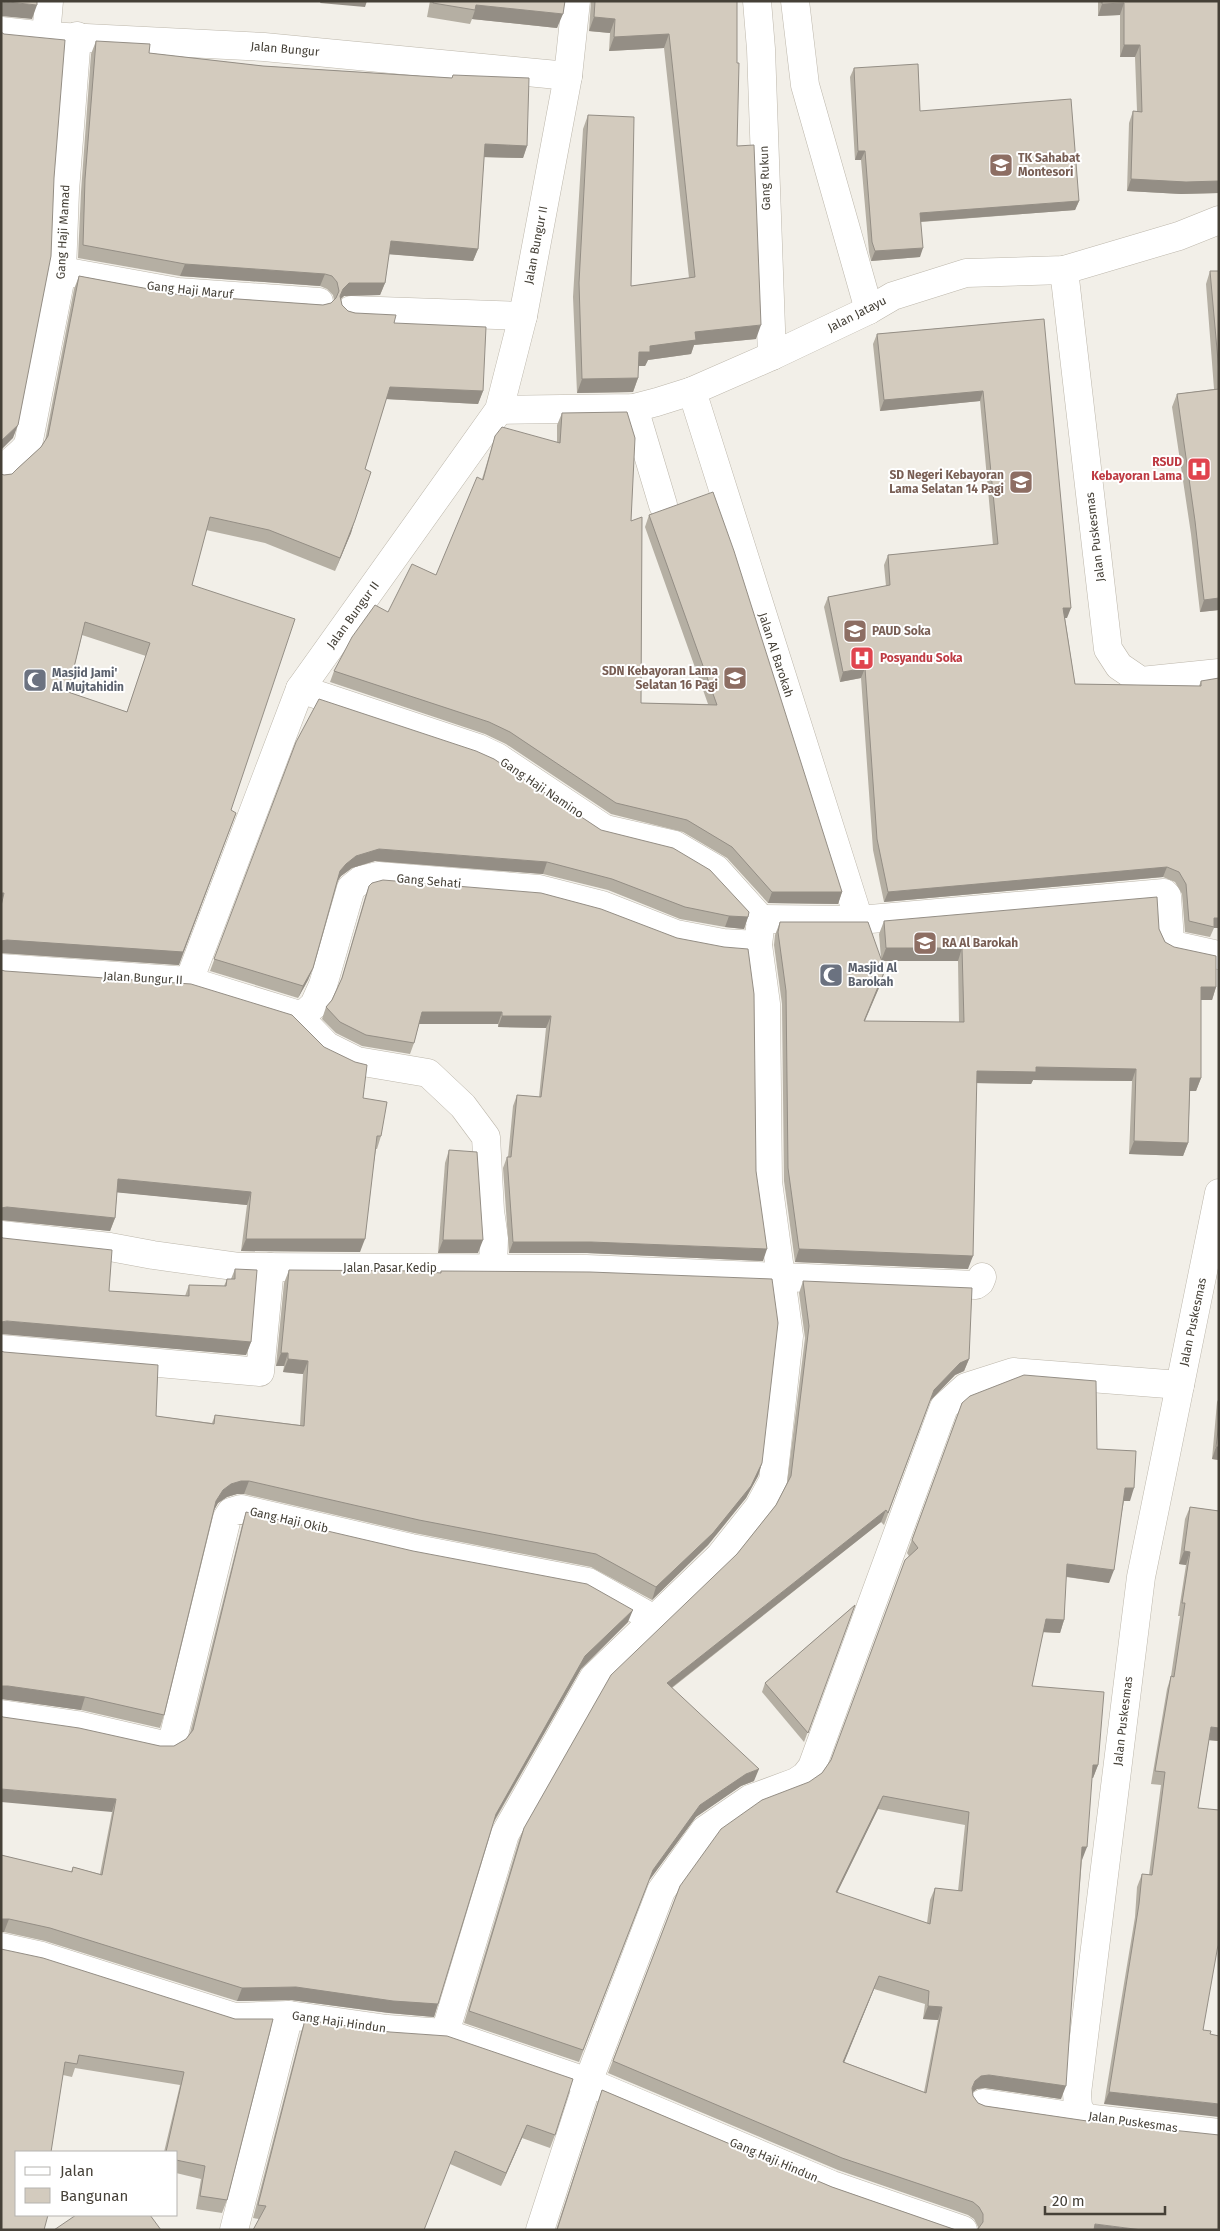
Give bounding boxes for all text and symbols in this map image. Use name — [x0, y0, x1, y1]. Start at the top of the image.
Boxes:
street label: Jalan Bungur — [250, 39, 321, 59]
street label: Gang Rukun — [757, 145, 773, 211]
place label: TK Sahabat Montesori — [1018, 151, 1080, 179]
school or university icon: TK Sahabat Montesori — [988, 152, 1014, 178]
street label: Gang Haji Mamad — [54, 184, 72, 280]
street label: Jalan Bungur II — [522, 205, 550, 285]
street label: Gang Haji Maruf — [146, 279, 235, 302]
street label: Jalan Jatayu — [825, 293, 889, 335]
place label: RSUD Kebayoran Lama — [1091, 455, 1182, 483]
hospital icon: RSUD Kebayoran Lama — [1186, 456, 1212, 482]
place label: SD Negeri Kebayoran Lama Selatan 14 Pagi — [889, 468, 1004, 496]
school or university icon: SD Negeri Kebayoran Lama Selatan 14 Pagi — [1008, 469, 1034, 495]
street label: Jalan Puskesmas — [1083, 491, 1107, 583]
street label: Jalan Bungur II — [324, 579, 382, 651]
street label: Jalan Al Barokah — [756, 611, 796, 699]
school or university icon: PAUD Soka — [842, 618, 868, 644]
place label: PAUD Soka — [872, 624, 931, 638]
hospital icon: Posyandu Soka — [849, 645, 875, 671]
place label: Posyandu Soka — [880, 651, 963, 665]
place label: SDN Kebayoran Lama Selatan 16 Pagi — [602, 664, 718, 692]
school or university icon: SDN Kebayoran Lama Selatan 16 Pagi — [722, 665, 748, 691]
place label: Masjid Jami' Al Mujtahidin — [51, 666, 124, 694]
mosque icon: Masjid Jami' Al Mujtahidin — [22, 667, 48, 693]
street label: Gang Haji Namino — [498, 755, 586, 821]
street label: Gang Sehati — [396, 871, 462, 891]
school or university icon: RA Al Barokah — [912, 930, 938, 956]
place label: RA Al Barokah — [942, 936, 1018, 950]
place label: Masjid Al Barokah — [848, 961, 898, 989]
mosque icon: Masjid Al Barokah — [818, 962, 844, 988]
street label: Jalan Bungur II — [103, 969, 183, 987]
street label: Jalan Pasar Kedip — [343, 1261, 437, 1275]
street label: Jalan Puskesmas — [1177, 1276, 1209, 1367]
street label: Gang Haji Okib — [248, 1504, 330, 1536]
street label: Jalan Puskesmas — [1111, 1675, 1135, 1767]
street label: Gang Haji Hindun — [291, 2008, 387, 2036]
street label: Jalan Puskesmas — [1087, 2109, 1179, 2135]
street label: Gang Haji Hindun — [728, 2135, 820, 2185]
legend — [15, 2151, 178, 2216]
text: Jalan — [60, 2162, 94, 2180]
scale bar — [1045, 2184, 1165, 2216]
text: Bangunan — [60, 2187, 128, 2205]
text: 20 m — [1052, 2192, 1085, 2210]

